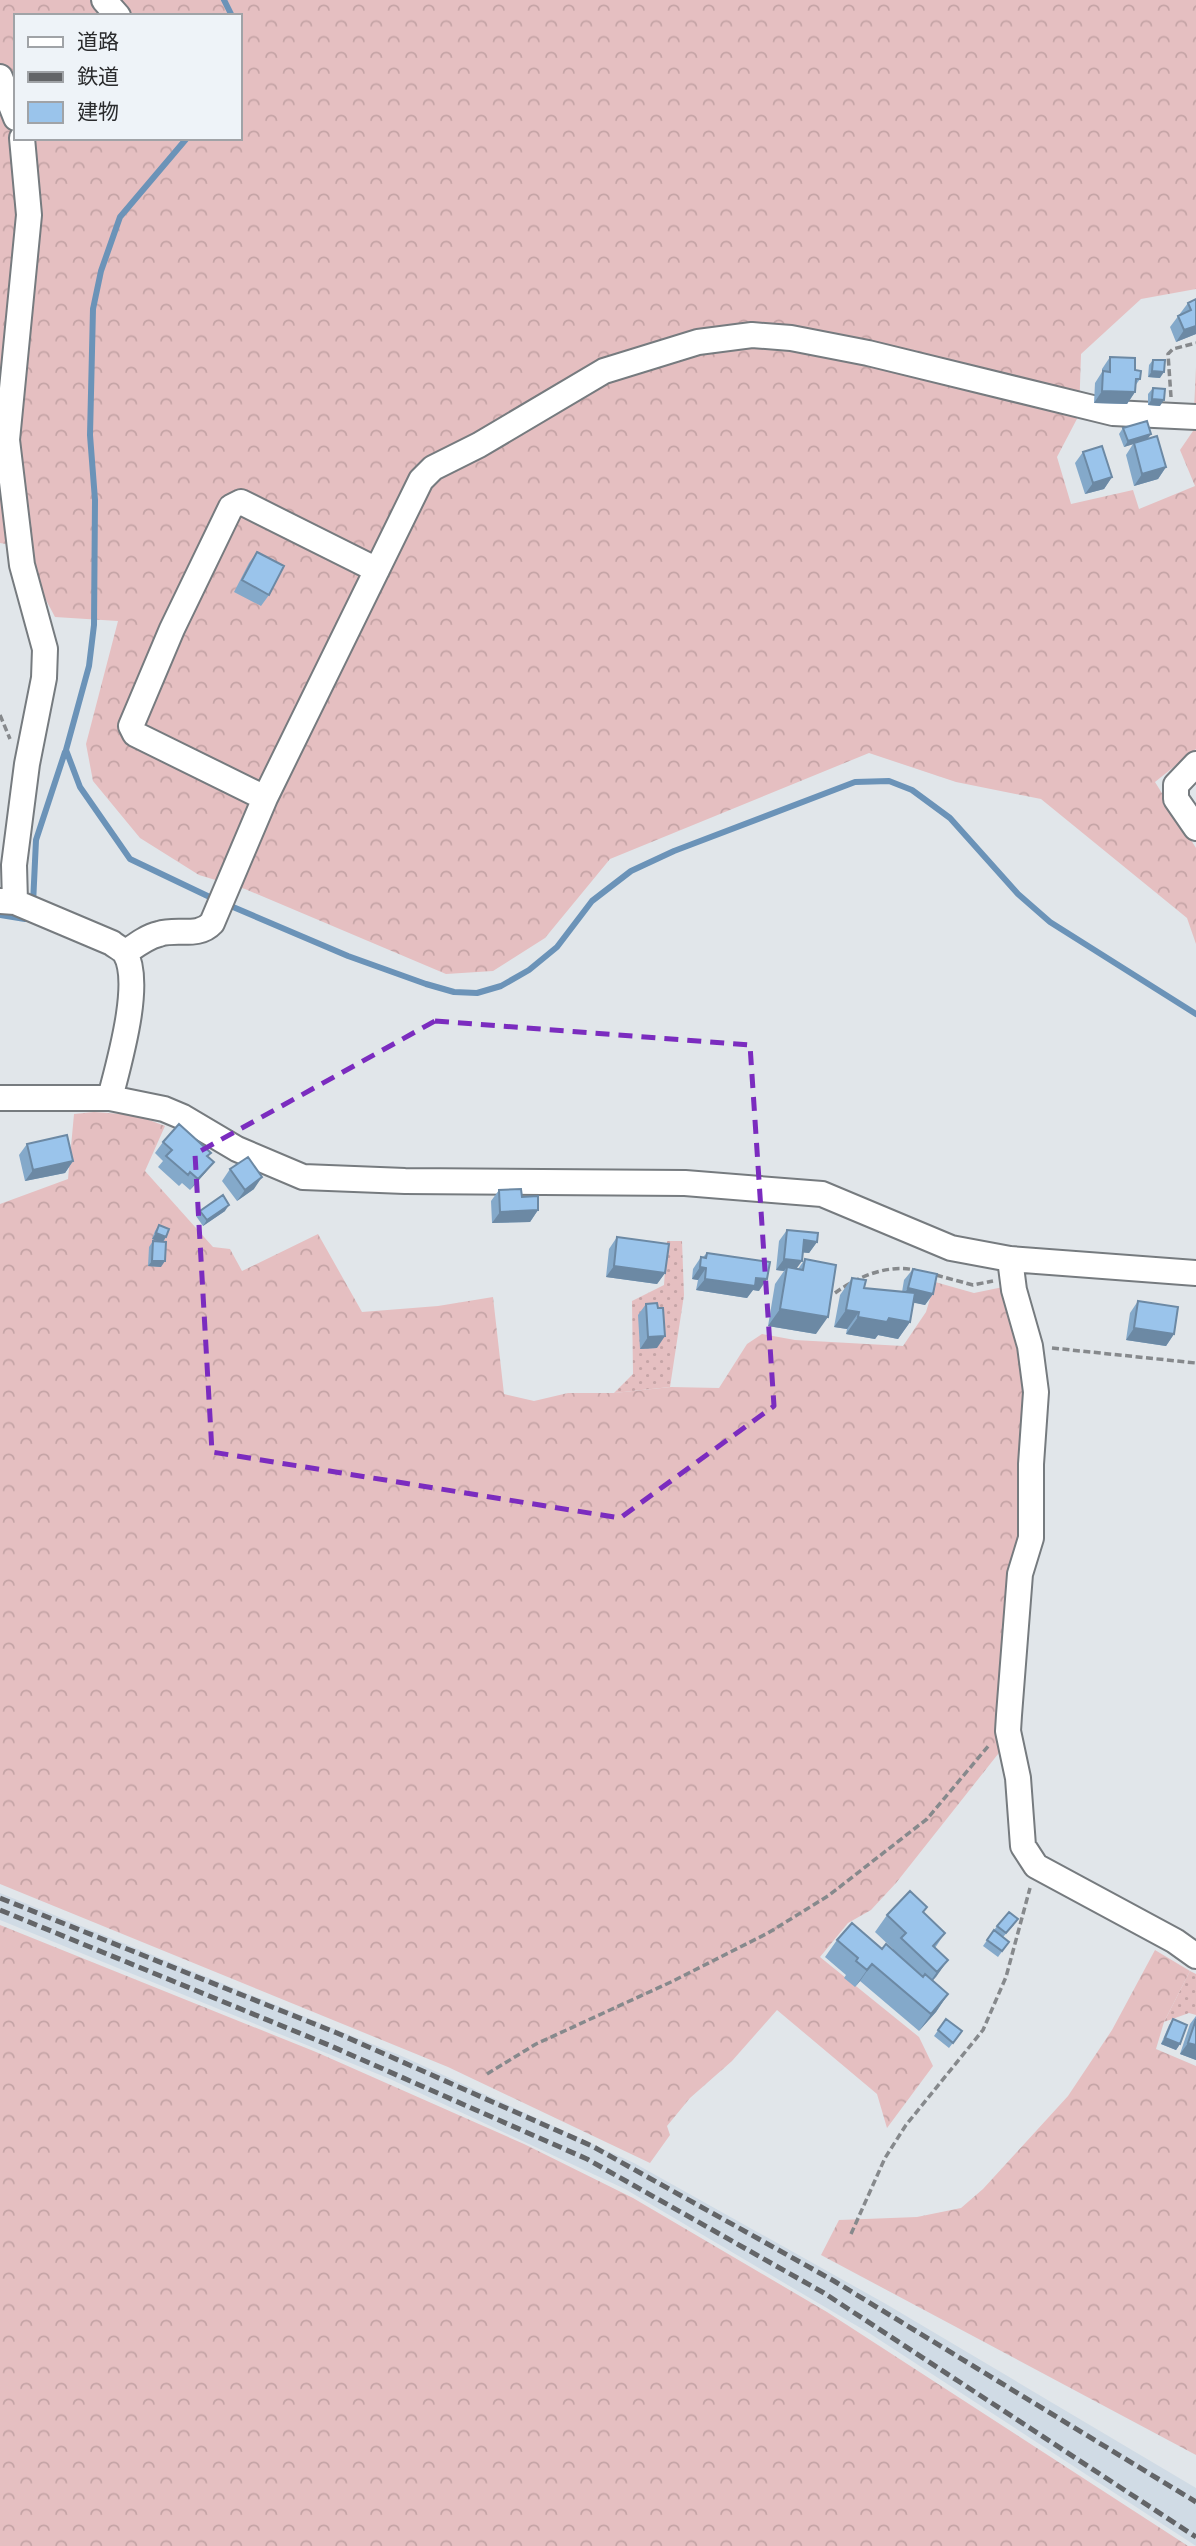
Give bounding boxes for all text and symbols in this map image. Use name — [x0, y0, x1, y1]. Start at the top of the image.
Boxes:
legend — [14, 14, 242, 140]
text: 道路 — [77, 28, 119, 56]
text: 鉄道 — [77, 63, 119, 91]
text: 建物 — [77, 98, 119, 126]

